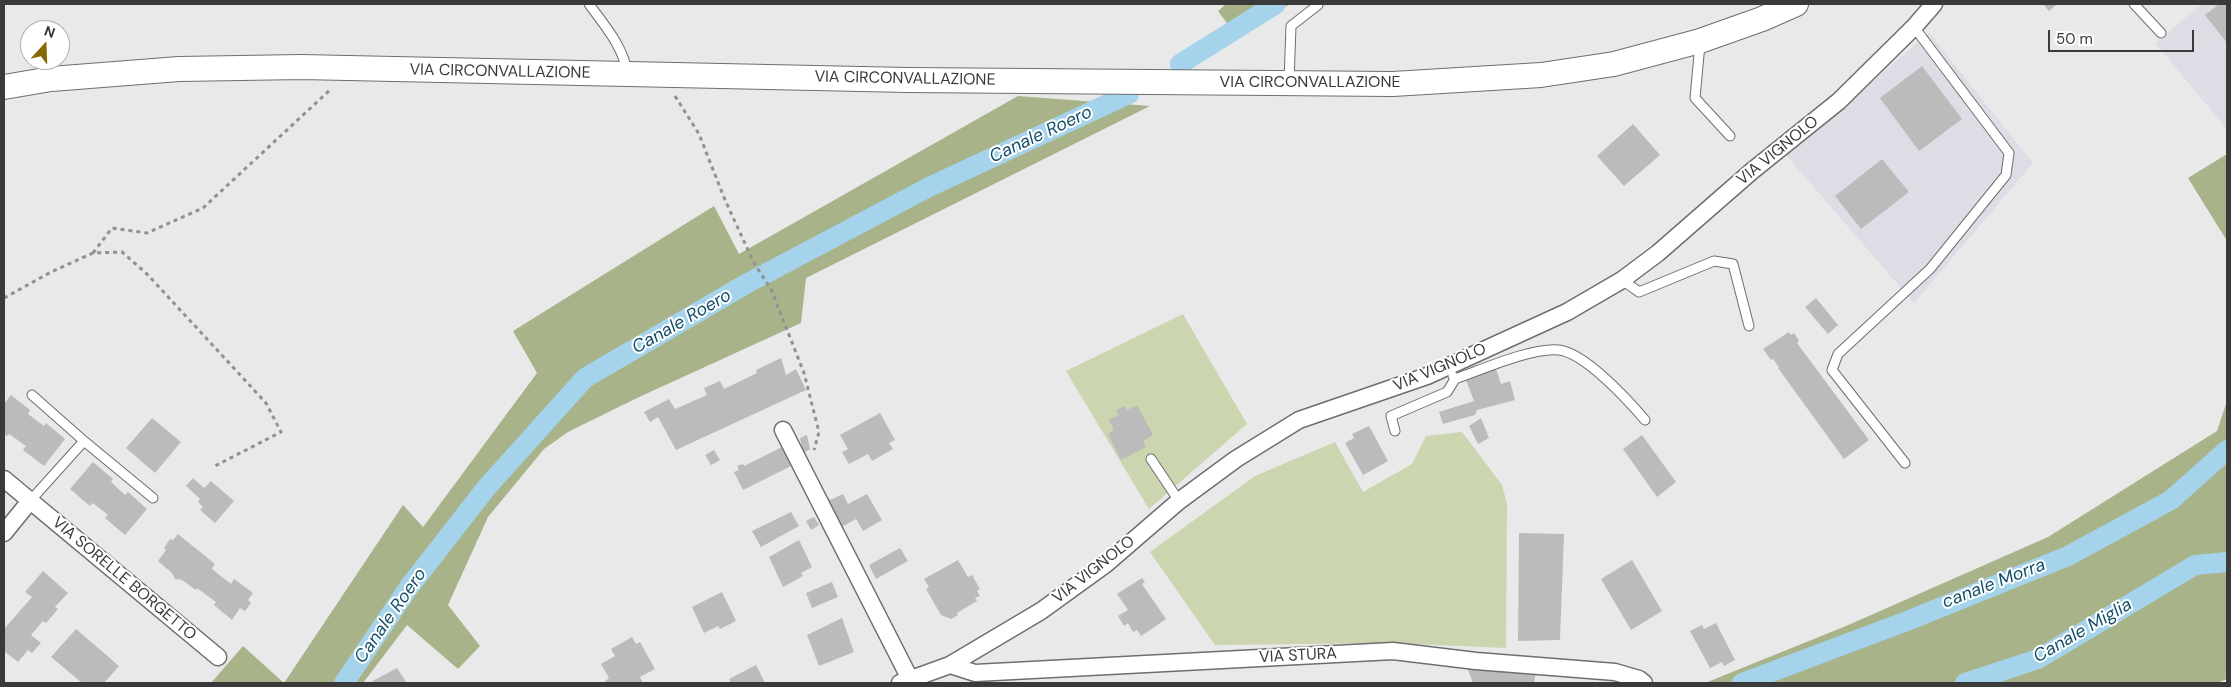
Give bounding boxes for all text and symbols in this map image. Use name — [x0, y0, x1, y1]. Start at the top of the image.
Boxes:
north arrow — [20, 20, 70, 70]
scale bar — [2051, 20, 2197, 52]
text: N — [42, 22, 58, 42]
text: 50 m — [2056, 29, 2093, 49]
street label: VIA CIRCONVALLAZIONE — [409, 61, 591, 83]
street label: VIA CIRCONVALLAZIONE — [814, 68, 996, 90]
street label: VIA CIRCONVALLAZIONE — [1219, 73, 1401, 93]
water label: Canale Roero — [986, 102, 1096, 168]
street label: VIA VIGNOLO — [1733, 112, 1823, 190]
water label: Canale Roero — [629, 285, 735, 359]
street label: VIA VIGNOLO — [1391, 340, 1489, 396]
street label: VIA SORELLE BORGETTO — [48, 513, 200, 645]
street label: VIA VIGNOLO — [1049, 532, 1139, 608]
water label: canale Morra — [1939, 554, 2049, 614]
water label: Canale Roero — [350, 564, 432, 668]
water label: Canale Miglia — [2030, 594, 2136, 668]
street label: VIA STURA — [1259, 644, 1337, 668]

